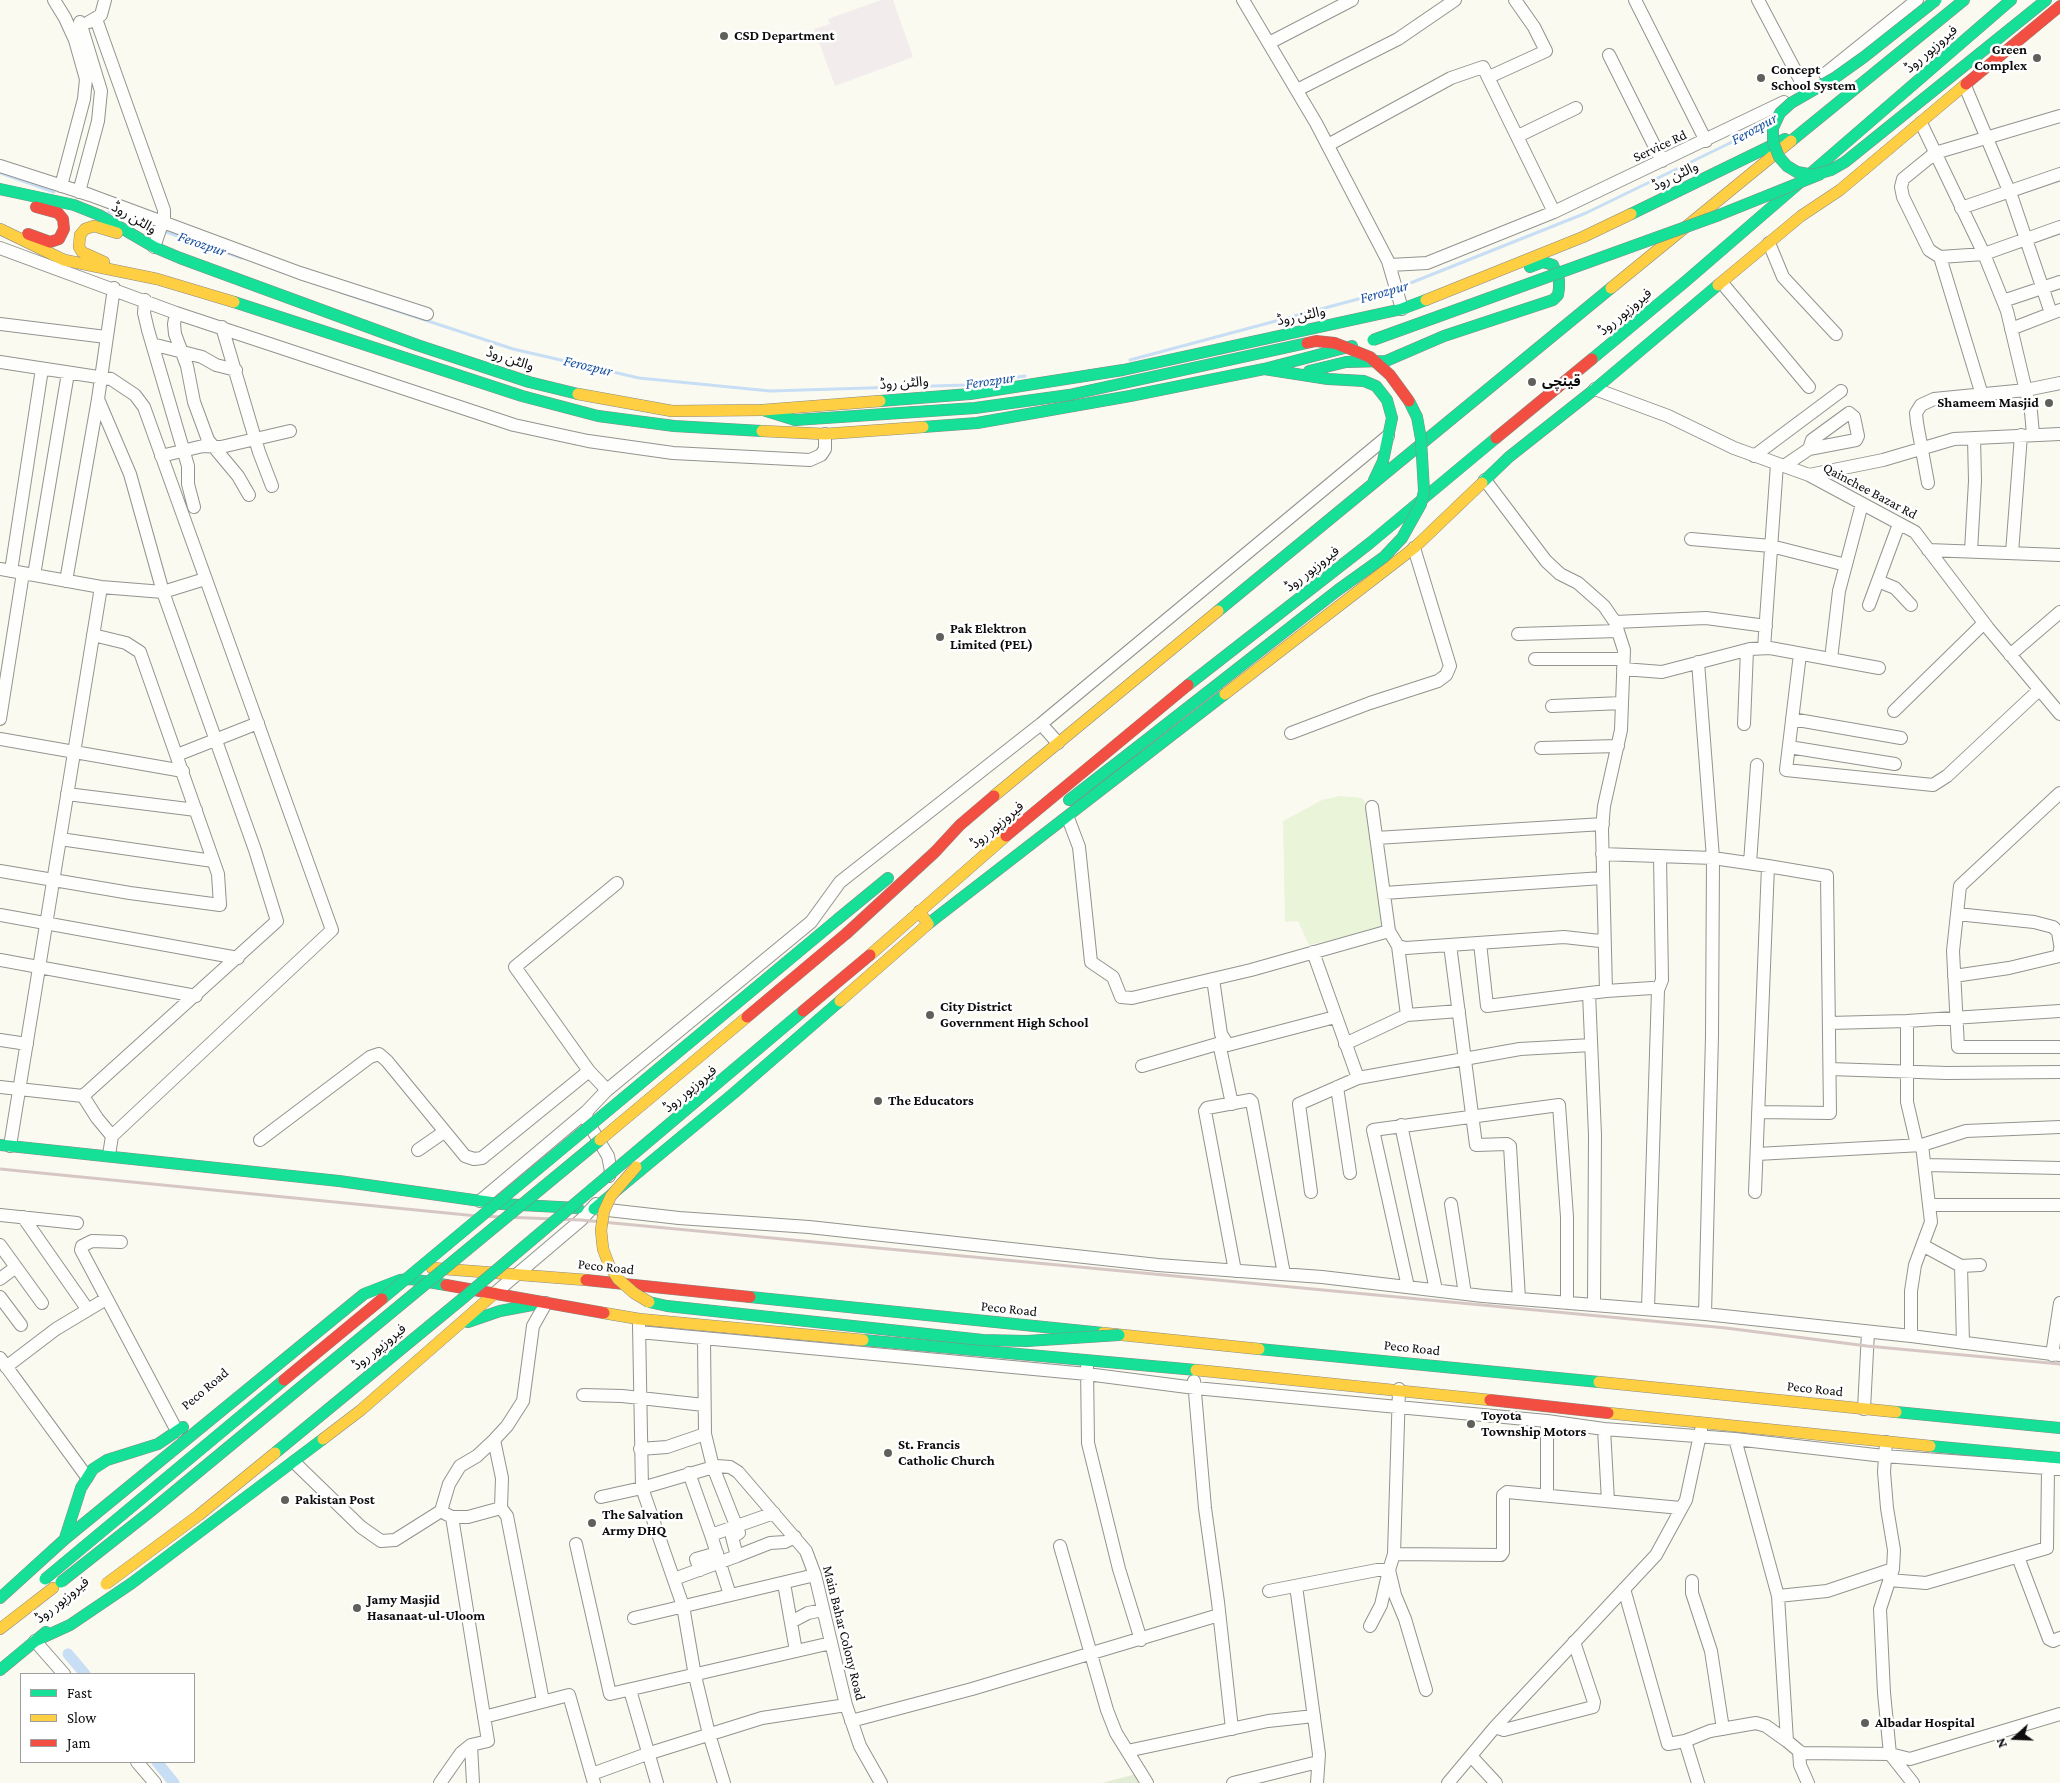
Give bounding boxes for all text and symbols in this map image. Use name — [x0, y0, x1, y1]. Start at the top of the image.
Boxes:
street label: فیروزپور روڈ — [1901, 21, 1961, 77]
place label: CSD Department — [734, 28, 835, 44]
marker: CSD Department — [718, 30, 730, 42]
place label: Green Complex — [1974, 42, 2027, 74]
marker: Green Complex — [2031, 52, 2043, 64]
place label: Concept School System — [1771, 62, 1856, 94]
marker: Concept School System — [1755, 72, 1767, 84]
water label: Ferozpur — [1728, 109, 1780, 149]
street label: Service Rd — [1630, 126, 1690, 166]
street label: والٹن روڈ — [1649, 158, 1701, 194]
street label: والٹن روڈ — [108, 198, 160, 238]
water label: Ferozpur — [176, 227, 228, 261]
water label: Ferozpur — [1358, 276, 1410, 308]
street label: فیروزپور روڈ — [1595, 285, 1655, 339]
street label: والٹن روڈ — [1275, 303, 1327, 329]
street label: والٹن روڈ — [484, 343, 536, 375]
water label: Ferozpur — [562, 352, 614, 380]
water label: Ferozpur — [964, 369, 1016, 393]
street label: والٹن روڈ — [879, 373, 929, 393]
place label: قینچی — [1542, 374, 1581, 390]
marker: قینچی — [1526, 376, 1538, 388]
place label: Shameem Masjid — [1937, 395, 2039, 411]
marker: Shameem Masjid — [2043, 397, 2055, 409]
street label: Qainchee Bazar Rd — [1820, 459, 1920, 523]
street label: فیروزپور روڈ — [1281, 542, 1343, 596]
place label: Pak Elektron Limited (PEL) — [950, 621, 1033, 654]
marker: Pak Elektron Limited (PEL) — [934, 631, 946, 643]
street label: فیروزپور روڈ — [967, 798, 1027, 852]
place label: City District Government High School — [940, 999, 1088, 1032]
marker: City District Government High School — [924, 1009, 936, 1021]
street label: فیروزپور روڈ — [660, 1062, 720, 1116]
place label: The Educators — [888, 1093, 974, 1109]
marker: The Educators — [872, 1095, 884, 1107]
street label: Peco Road — [577, 1256, 635, 1278]
street label: Peco Road — [980, 1298, 1038, 1320]
street label: فیروزپور روڈ — [349, 1320, 409, 1374]
street label: Peco Road — [1383, 1337, 1441, 1359]
street label: Peco Road — [178, 1364, 232, 1414]
street label: Peco Road — [1786, 1378, 1844, 1400]
place label: Toyota Township Motors — [1481, 1408, 1586, 1440]
marker: Toyota Township Motors — [1465, 1418, 1477, 1430]
place label: St. Francis Catholic Church — [898, 1437, 995, 1470]
marker: St. Francis Catholic Church — [882, 1447, 894, 1459]
place label: Pakistan Post — [295, 1492, 375, 1508]
marker: Pakistan Post — [279, 1494, 291, 1506]
place label: The Salvation Army DHQ — [602, 1507, 683, 1540]
marker: The Salvation Army DHQ — [586, 1517, 598, 1529]
street label: Main Bahar Colony Road — [819, 1564, 869, 1702]
street label: فیروزپور روڈ — [32, 1573, 92, 1627]
place label: Jamy Masjid Hasanaat-ul-Uloom — [367, 1592, 485, 1624]
marker: Jamy Masjid Hasanaat-ul-Uloom — [351, 1602, 363, 1614]
legend — [20, 1673, 195, 1763]
text: Fast — [67, 1685, 92, 1701]
text: Slow — [67, 1710, 96, 1726]
north arrow — [1990, 1713, 2040, 1763]
place label: Albadar Hospital — [1875, 1715, 1975, 1731]
marker: Albadar Hospital — [1859, 1717, 1871, 1729]
text: Jam — [67, 1735, 90, 1751]
text: N — [1992, 1736, 2010, 1750]

